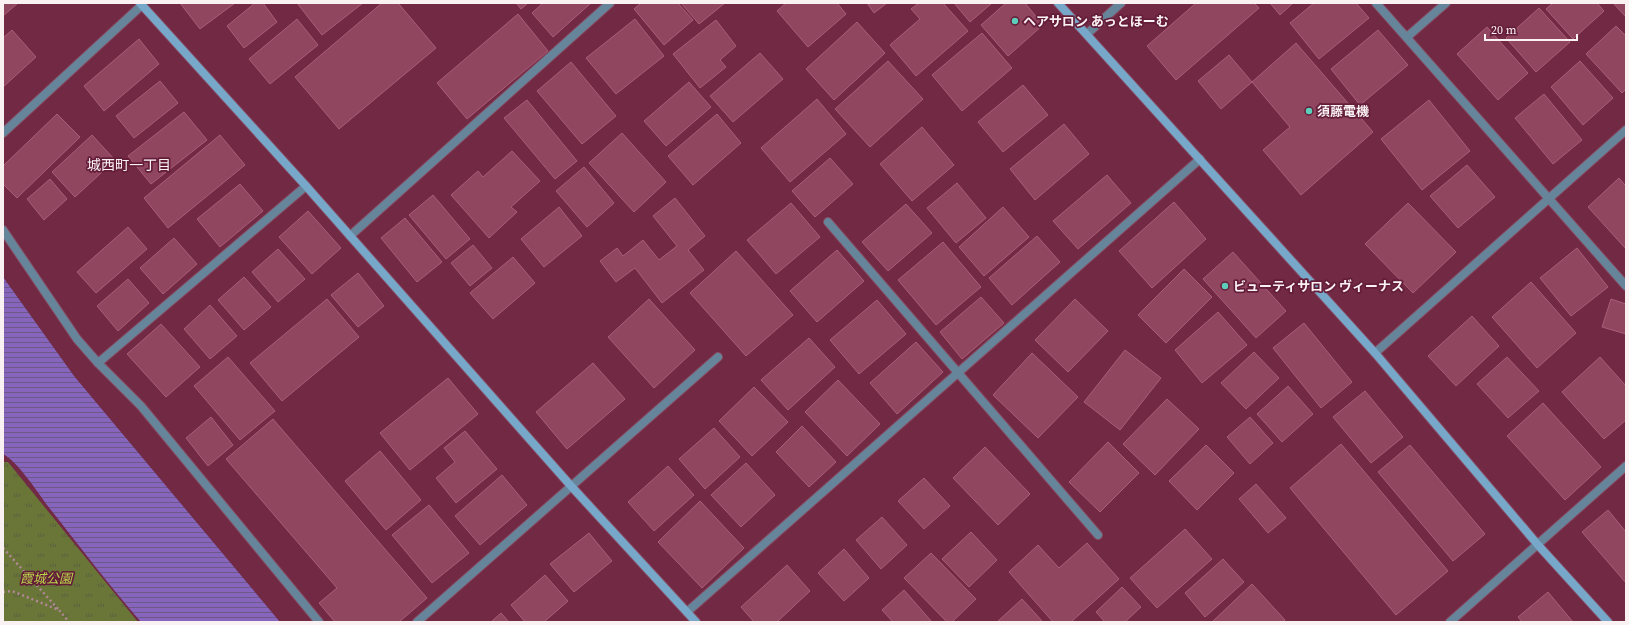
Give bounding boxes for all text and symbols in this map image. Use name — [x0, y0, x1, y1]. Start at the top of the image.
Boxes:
place label: ヘアサロン あっとほーむ — [1023, 13, 1169, 30]
marker: ヘアサロン あっとほーむ — [1010, 16, 1020, 26]
scale bar — [1485, 16, 1577, 42]
text: 20 m — [1491, 22, 1517, 38]
place label: 須藤電機 — [1317, 103, 1369, 120]
marker: 須藤電機 — [1304, 106, 1314, 116]
district label: 城西町一丁目 — [87, 155, 171, 175]
place label: ビューティサロン ヴィーナス — [1233, 278, 1404, 295]
marker: ビューティサロン ヴィーナス — [1220, 281, 1230, 291]
park label: 霞城公園 — [20, 570, 74, 587]

